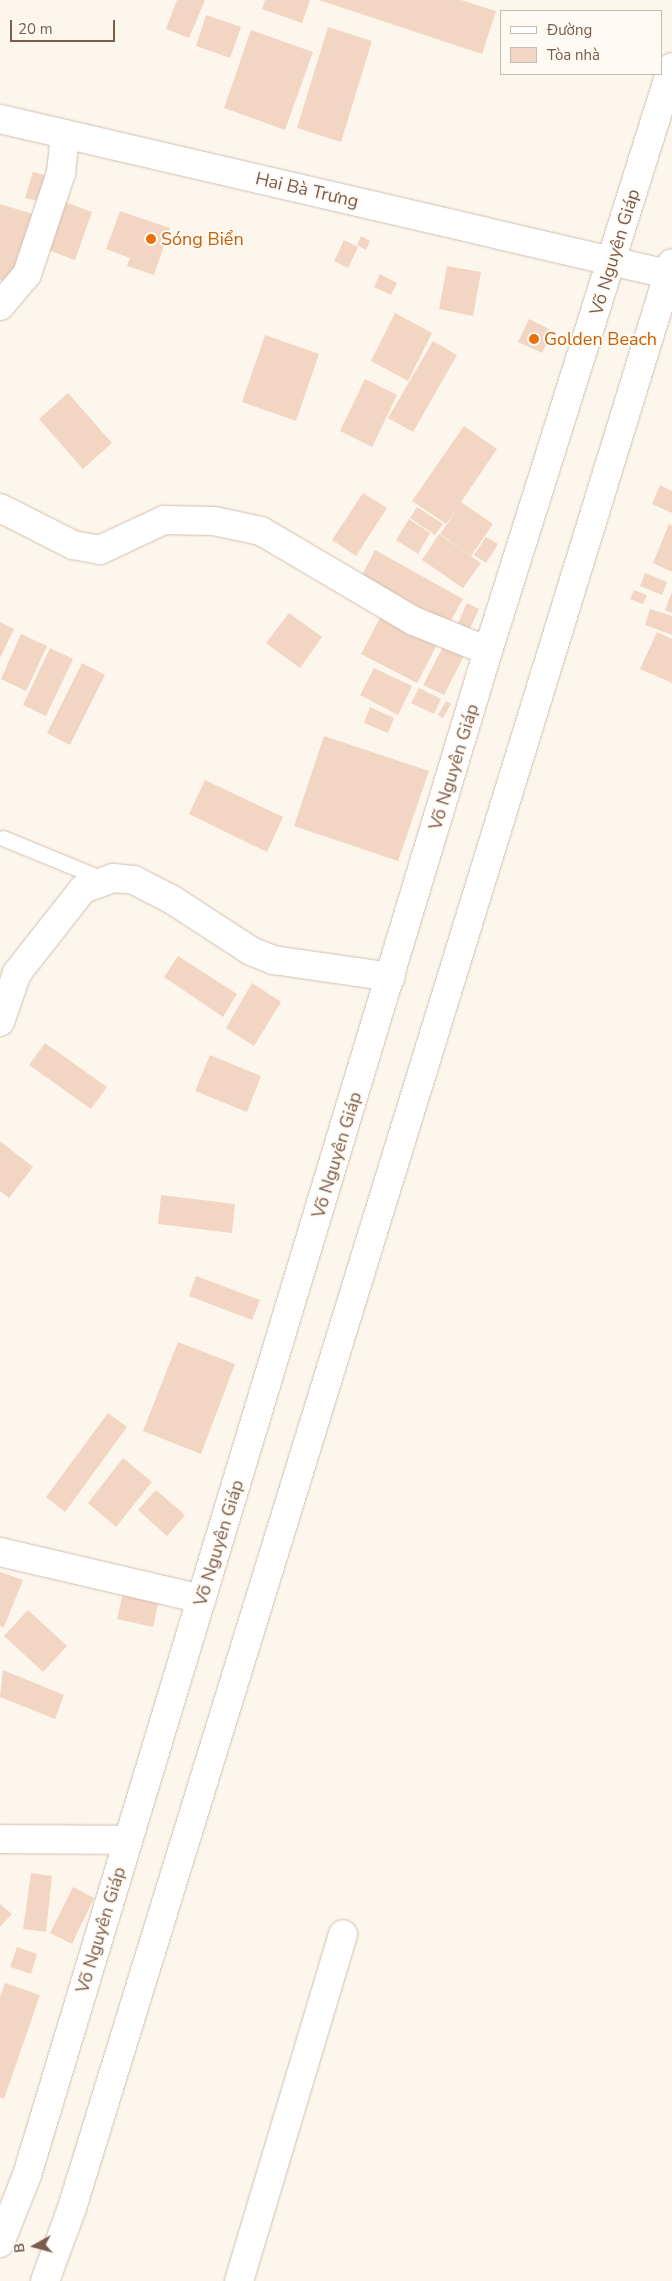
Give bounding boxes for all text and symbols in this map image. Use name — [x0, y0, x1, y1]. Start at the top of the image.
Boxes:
scale bar — [12, 10, 118, 42]
legend — [500, 10, 662, 75]
text: 20 m — [18, 19, 53, 39]
text: Đường — [547, 20, 592, 40]
text: Tòa nhà — [547, 45, 600, 65]
street label: Hai Bà Trưng — [253, 168, 361, 212]
street label: Võ Nguyên Giáp — [586, 186, 644, 318]
place label: Sóng Biển — [161, 228, 244, 250]
marker: Sóng Biển — [145, 233, 157, 245]
place label: Golden Beach — [544, 328, 657, 350]
marker: Golden Beach — [528, 333, 540, 345]
street label: Võ Nguyên Giáp — [425, 701, 483, 833]
street label: Võ Nguyên Giáp — [308, 1089, 366, 1221]
street label: Võ Nguyên Giáp — [190, 1477, 248, 1609]
street label: Võ Nguyên Giáp — [72, 1864, 130, 1996]
north arrow — [10, 2221, 60, 2271]
text: B — [10, 2242, 30, 2254]

